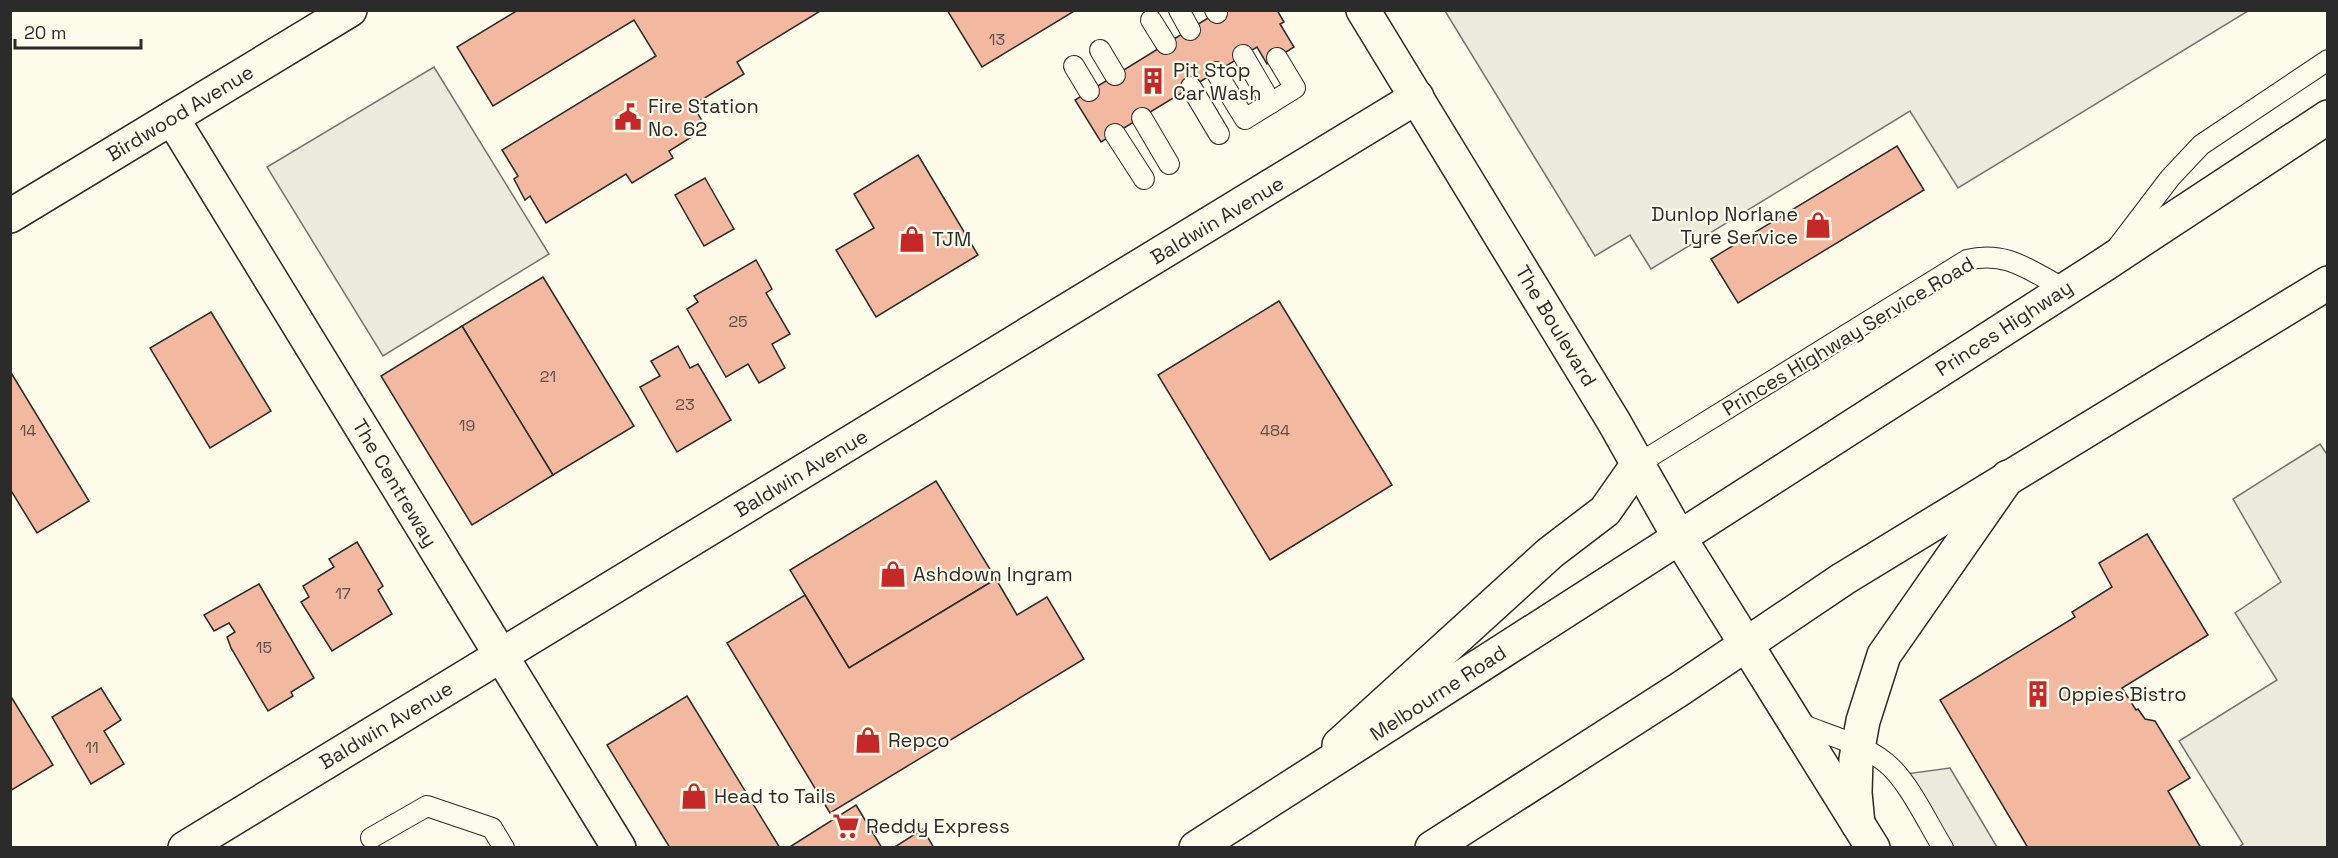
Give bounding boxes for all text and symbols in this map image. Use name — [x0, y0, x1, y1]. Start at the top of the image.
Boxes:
scale bar — [15, 12, 141, 50]
text: 20 m — [24, 21, 67, 44]
house number: 13 — [989, 29, 1005, 50]
place label: Pit Stop Car Wash — [1173, 57, 1261, 106]
street label: Birdwood Avenue — [102, 59, 258, 167]
building icon: Pit Stop Car Wash — [1138, 66, 1168, 96]
place label: Fire Station No. 62 — [648, 93, 759, 142]
public building icon: Fire Station No. 62 — [613, 102, 643, 132]
street label: Baldwin Avenue — [1146, 170, 1288, 270]
place label: Dunlop Norlane Tyre Service — [1651, 201, 1798, 250]
shop icon: Dunlop Norlane Tyre Service — [1803, 210, 1833, 240]
shop icon: TJM — [897, 224, 927, 254]
place label: TJM — [932, 226, 971, 252]
street label: Princes Highway Service Road — [1717, 250, 1979, 422]
street label: The Boulevard — [1510, 261, 1602, 391]
street label: Princes Highway — [1930, 274, 2078, 382]
house number: 25 — [728, 311, 748, 332]
house number: 21 — [540, 366, 556, 387]
house number: 23 — [675, 394, 695, 415]
street label: The Centreway — [347, 414, 443, 552]
house number: 19 — [459, 415, 475, 436]
house number: 14 — [20, 420, 36, 441]
house number: 484 — [1260, 420, 1290, 441]
street label: Baldwin Avenue — [730, 423, 872, 523]
shop icon: Ashdown Ingram — [878, 559, 908, 589]
place label: Ashdown Ingram — [913, 561, 1073, 587]
house number: 17 — [335, 583, 351, 604]
house number: 15 — [256, 637, 272, 658]
street label: Melbourne Road — [1365, 639, 1511, 747]
street label: Baldwin Avenue — [315, 675, 457, 775]
building icon: Oppies Bistro — [2023, 679, 2053, 709]
place label: Oppies Bistro — [2058, 681, 2187, 707]
shop icon: Repco — [853, 725, 883, 755]
place label: Repco — [888, 727, 950, 753]
house number: 11 — [85, 737, 99, 758]
shop icon: Head to Tails — [679, 781, 709, 811]
place label: Head to Tails — [714, 783, 836, 809]
supermarket icon: Reddy Express — [831, 811, 861, 841]
place label: Reddy Express — [866, 813, 1010, 839]

